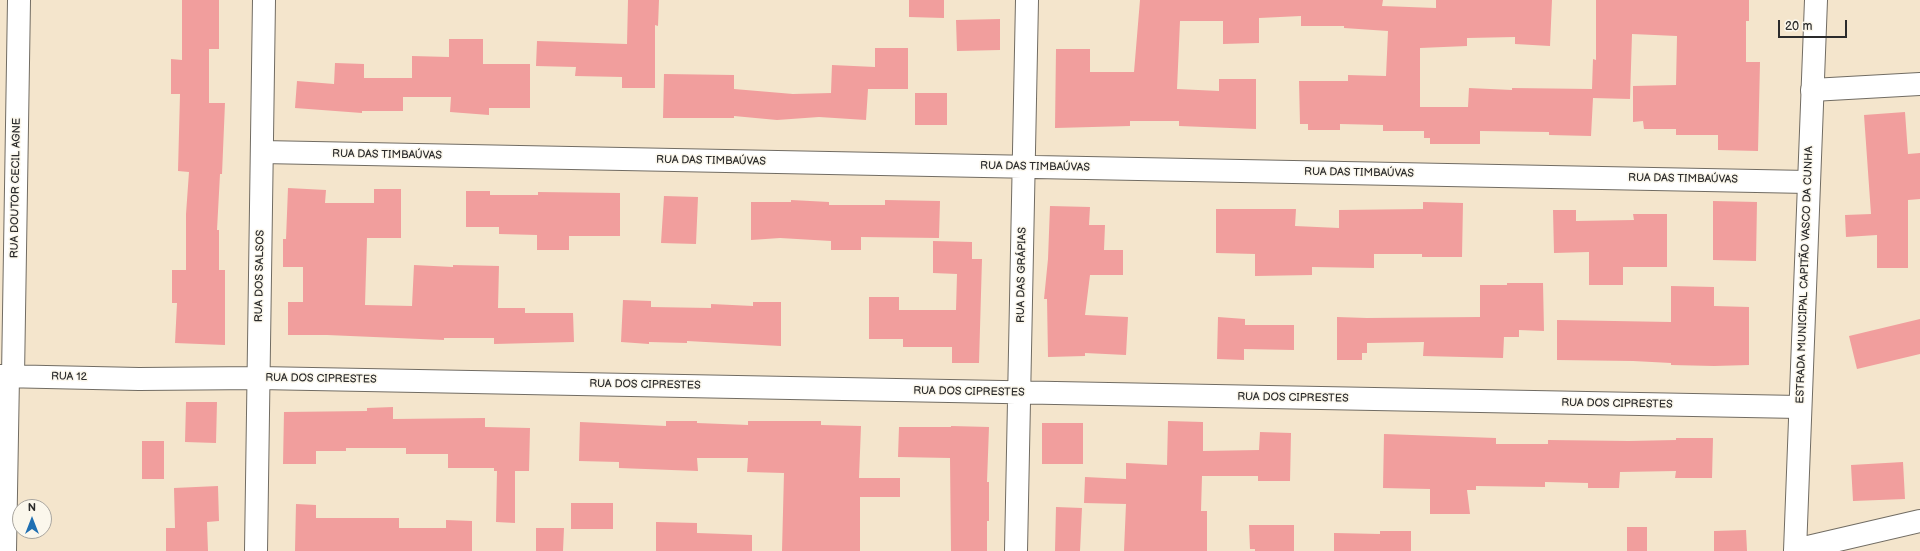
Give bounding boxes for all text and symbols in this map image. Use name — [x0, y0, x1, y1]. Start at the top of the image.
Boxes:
scale bar — [1780, 12, 1849, 38]
text: 20 m — [1785, 19, 1812, 34]
street label: RUA DOUTOR CECIL AGNE — [8, 118, 24, 258]
street label: ESTRADA MUNICIPAL CAPITÃO VASCO DA CUNHA — [1794, 146, 1816, 404]
street label: RUA DAS TIMBAÚVAS — [332, 147, 442, 163]
street label: RUA DAS TIMBAÚVAS — [656, 153, 766, 169]
street label: RUA DAS TIMBAÚVAS — [980, 159, 1090, 175]
street label: RUA DAS TIMBAÚVAS — [1304, 165, 1414, 181]
street label: RUA DAS TIMBAÚVAS — [1628, 171, 1738, 187]
street label: RUA DAS GRÁPIAS — [1015, 227, 1029, 323]
street label: RUA DOS SALSOS — [253, 230, 267, 322]
street label: RUA 12 — [51, 370, 87, 384]
street label: RUA DOS CIPRESTES — [265, 371, 377, 387]
street label: RUA DOS CIPRESTES — [589, 377, 701, 393]
street label: RUA DOS CIPRESTES — [913, 384, 1025, 400]
street label: RUA DOS CIPRESTES — [1237, 390, 1349, 406]
street label: RUA DOS CIPRESTES — [1561, 396, 1673, 412]
north arrow — [12, 499, 52, 539]
text: N — [28, 501, 36, 514]

